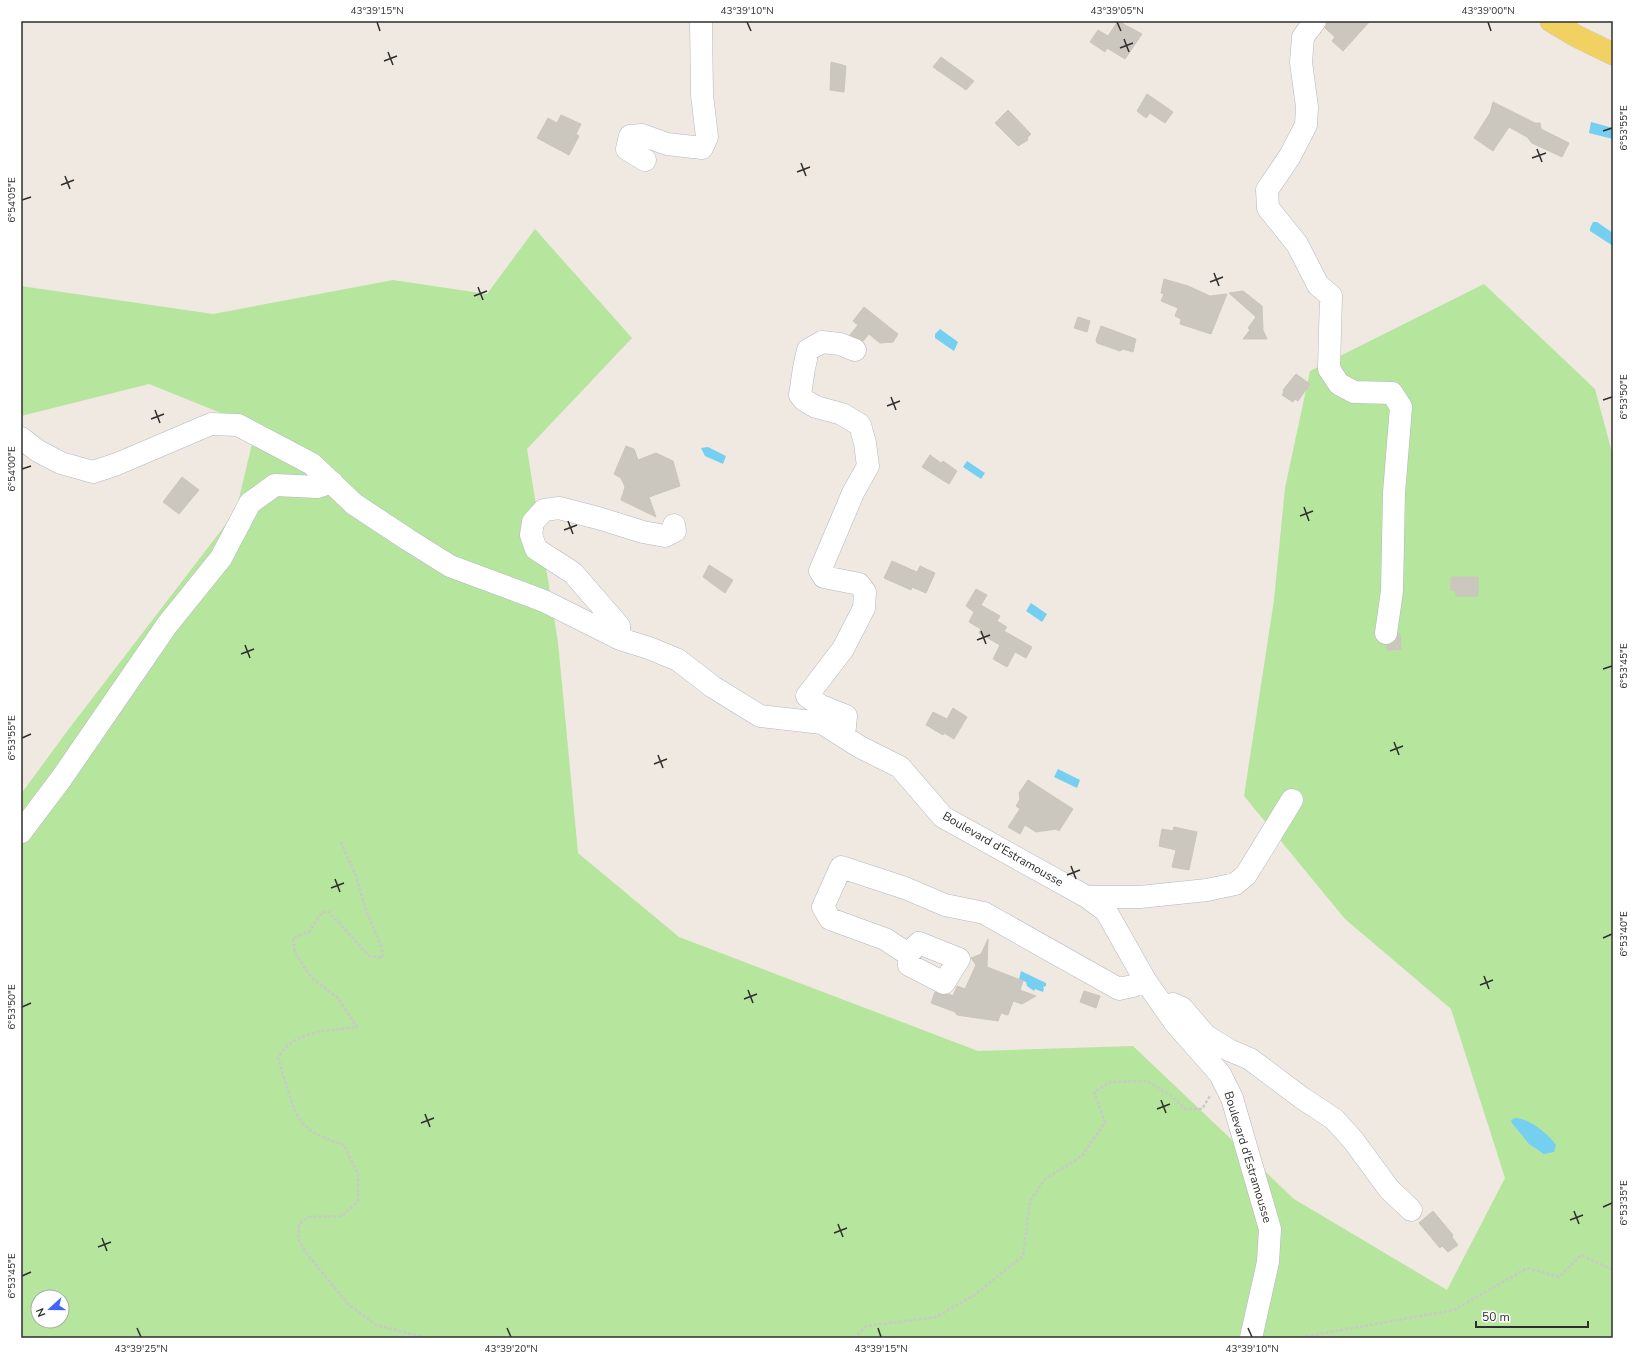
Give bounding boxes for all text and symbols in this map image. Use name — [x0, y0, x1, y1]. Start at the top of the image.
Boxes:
text: 43°39'15"N — [350, 4, 404, 18]
text: 43°39'10"N — [720, 4, 774, 18]
text: 43°39'05"N — [1090, 4, 1144, 18]
text: 43°39'00"N — [1461, 4, 1515, 18]
text: 6°53'55"E — [1617, 105, 1631, 151]
text: 6°54'05"E — [5, 177, 19, 223]
text: 6°53'50"E — [1617, 374, 1631, 420]
text: 6°54'00"E — [5, 446, 19, 492]
text: 6°53'45"E — [1617, 643, 1631, 689]
text: 6°53'55"E — [5, 715, 19, 761]
street label: Boulevard d'Estramousse — [940, 808, 1066, 890]
text: 6°53'40"E — [1617, 911, 1631, 957]
text: 6°53'50"E — [5, 984, 19, 1030]
street label: Boulevard d'Estramousse — [1220, 1089, 1276, 1225]
text: 6°53'35"E — [1617, 1180, 1631, 1226]
text: 6°53'45"E — [5, 1253, 19, 1299]
north arrow — [30, 1289, 70, 1329]
scale bar — [1476, 1303, 1588, 1329]
text: N — [33, 1306, 50, 1319]
text: 50 m — [1482, 1309, 1510, 1325]
text: 43°39'25"N — [114, 1342, 168, 1356]
text: 43°39'20"N — [484, 1342, 538, 1356]
text: 43°39'15"N — [854, 1342, 908, 1356]
text: 43°39'10"N — [1225, 1342, 1279, 1356]

